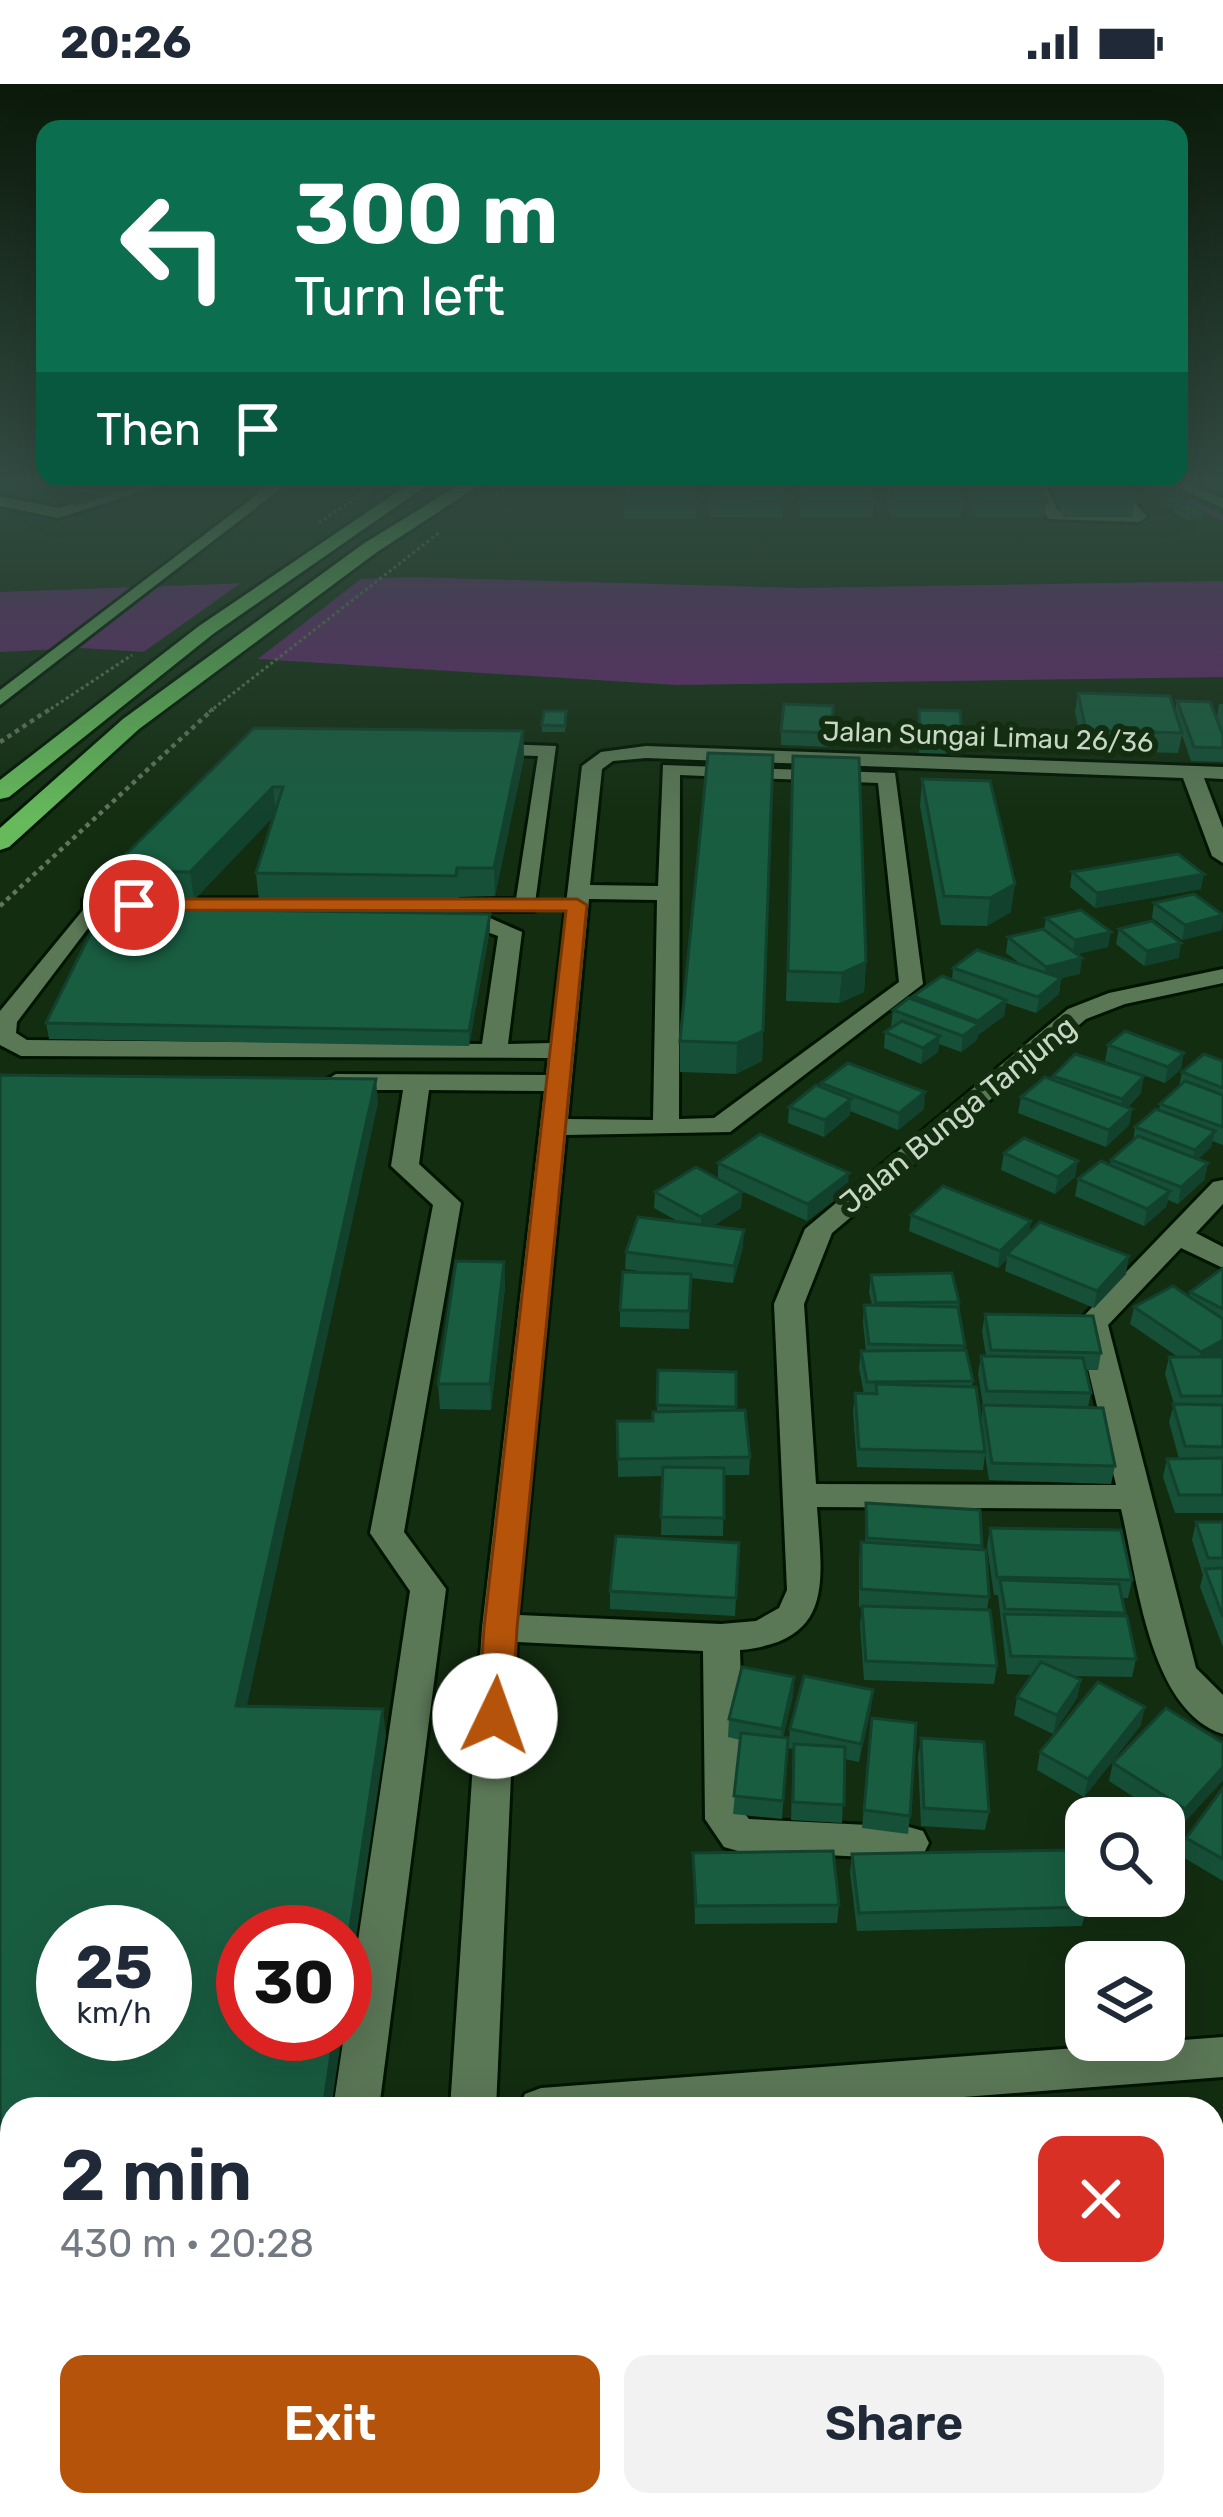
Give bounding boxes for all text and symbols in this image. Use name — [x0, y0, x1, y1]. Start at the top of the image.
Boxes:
text: 20:26 — [60, 16, 192, 69]
text: 300 m — [294, 164, 558, 264]
icon: left — [96, 168, 252, 324]
text: Turn left — [294, 265, 505, 329]
icon: arrive — [225, 396, 291, 462]
text: Then — [96, 403, 201, 456]
street label: Jalan Sungai Limau 26/36 — [822, 715, 1154, 759]
pin — [83, 854, 185, 956]
icon: arrive — [101, 872, 167, 938]
street label: Jalan Bunga Tanjung — [833, 1009, 1083, 1221]
position arrow — [432, 1653, 558, 1779]
map controls — [1065, 1797, 1185, 2061]
button: search — [1065, 1797, 1185, 1917]
speed limit sign: 30 — [216, 1905, 372, 2061]
text: 25 — [75, 1932, 153, 2003]
button: layers — [1065, 1941, 1185, 2061]
text: km/h — [77, 1995, 151, 2031]
text: 2 min — [60, 2133, 252, 2218]
button: close — [1038, 2136, 1164, 2262]
text: 430 m · 20:28 — [60, 2221, 314, 2267]
button: Exit — [60, 2355, 600, 2493]
button: Share — [624, 2355, 1164, 2493]

